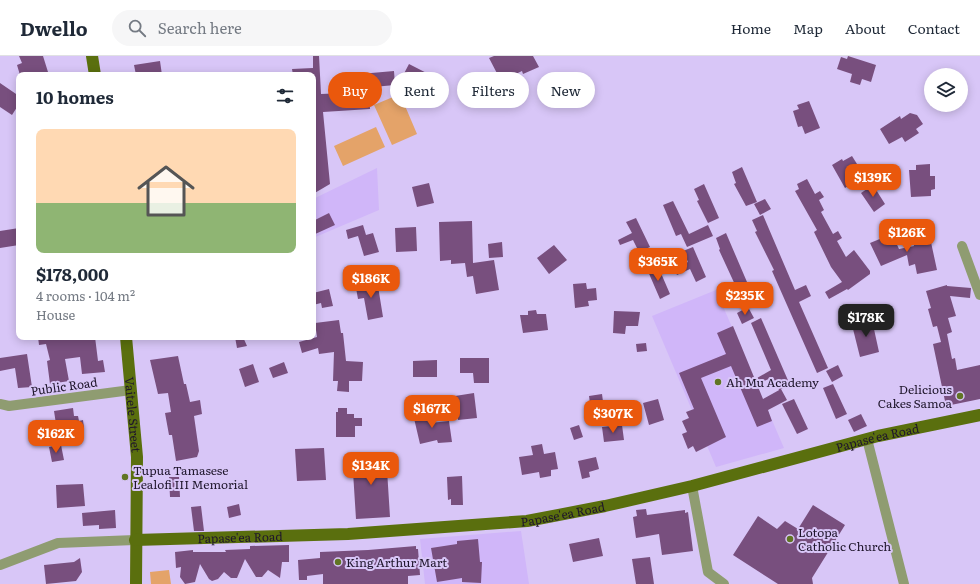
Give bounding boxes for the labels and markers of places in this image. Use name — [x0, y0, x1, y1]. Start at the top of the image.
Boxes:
pin: $139K — [845, 164, 901, 198]
pin: $126K — [879, 219, 935, 253]
pin: $365K — [630, 248, 686, 282]
pin: $186K — [343, 265, 399, 299]
pin: $235K — [717, 282, 773, 316]
pin: $178K — [838, 304, 894, 338]
place label: Ah Mu Academy — [726, 373, 819, 391]
marker: Ah Mu Academy — [713, 377, 723, 387]
place label: Delicious Cakes Samoa — [878, 380, 953, 412]
marker: Delicious Cakes Samoa — [955, 391, 965, 401]
pin: $167K — [404, 395, 460, 429]
pin: $307K — [585, 400, 641, 434]
pin: $162K — [28, 420, 84, 454]
pin: $134K — [343, 452, 399, 486]
place label: Tupua Tamasese Lealofi III Memorial — [133, 461, 248, 493]
marker: Tupua Tamasese Lealofi III Memorial — [120, 472, 130, 482]
place label: Lotopa Catholic Church — [798, 523, 891, 555]
marker: Lotopa Catholic Church — [785, 534, 795, 544]
place label: King Arthur Mart — [346, 553, 447, 571]
marker: King Arthur Mart — [333, 557, 343, 567]

